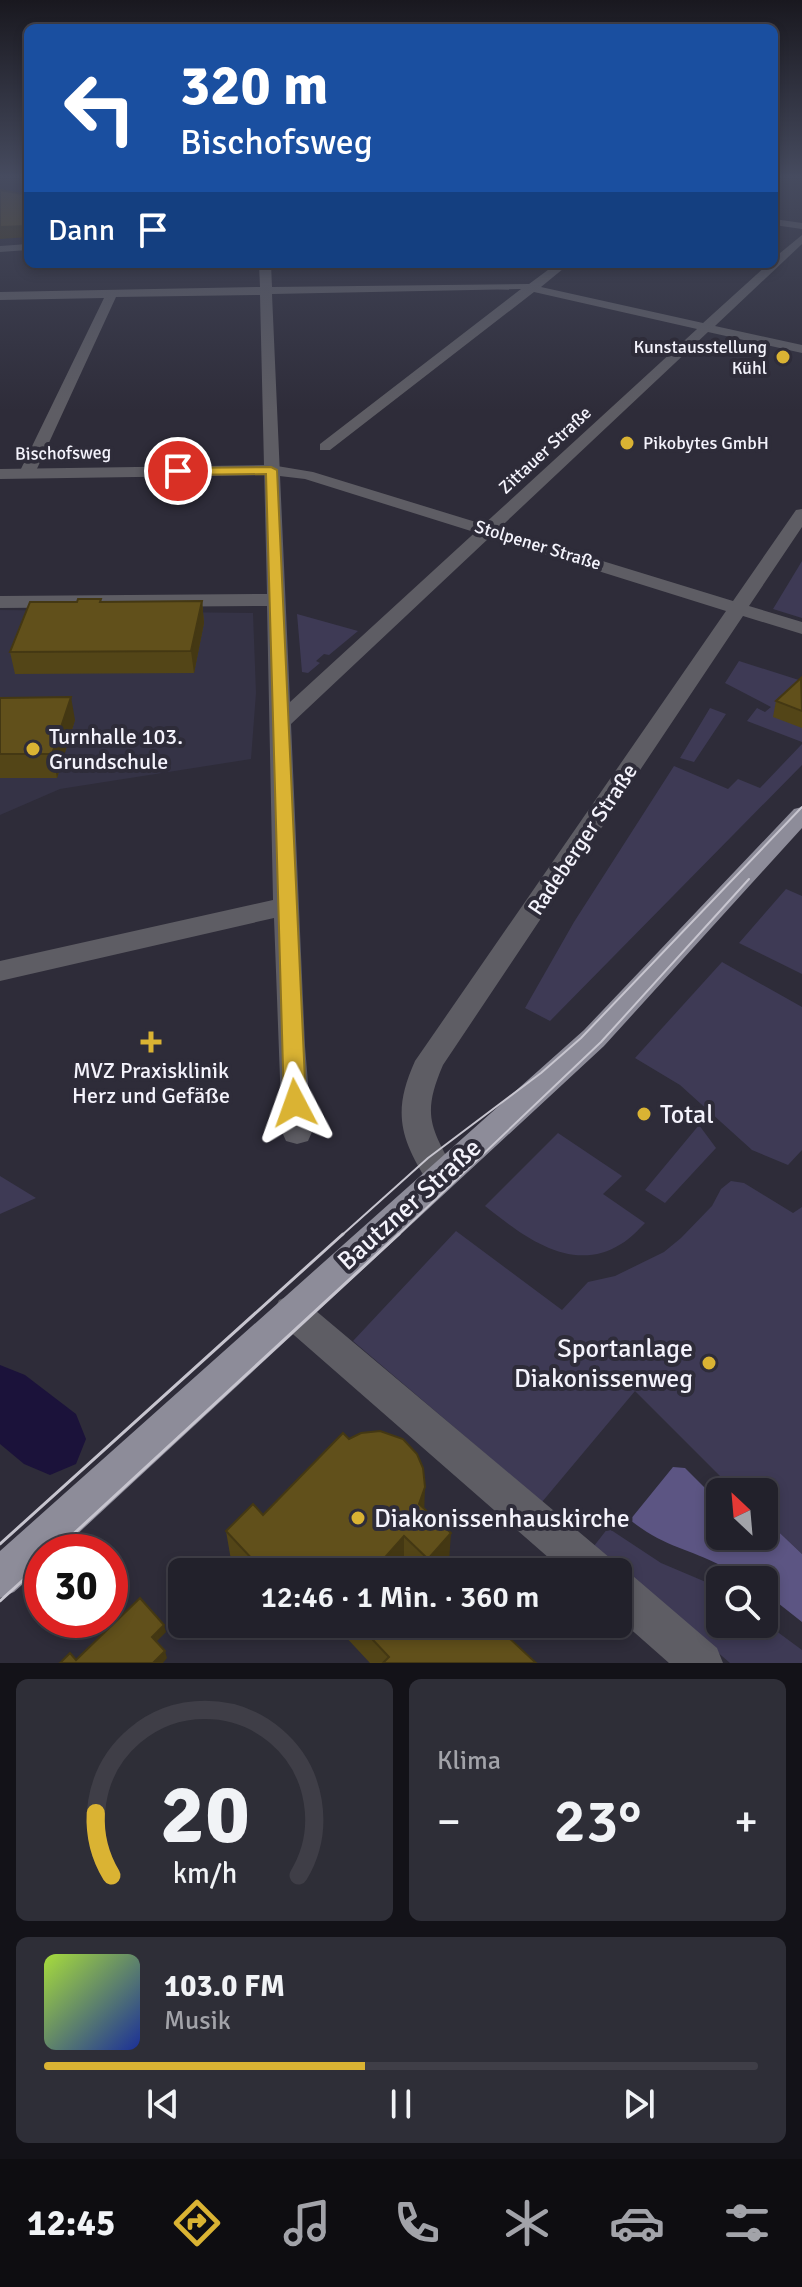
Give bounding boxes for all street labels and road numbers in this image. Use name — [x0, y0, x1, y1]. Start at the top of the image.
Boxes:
street label: Zittauer Straße — [494, 402, 596, 498]
street label: Bischofsweg — [15, 441, 111, 465]
street label: Stolpener Straße — [472, 515, 604, 575]
street label: Radeberger Straße — [522, 758, 643, 920]
street label: Bautzner Straße — [331, 1132, 488, 1278]

